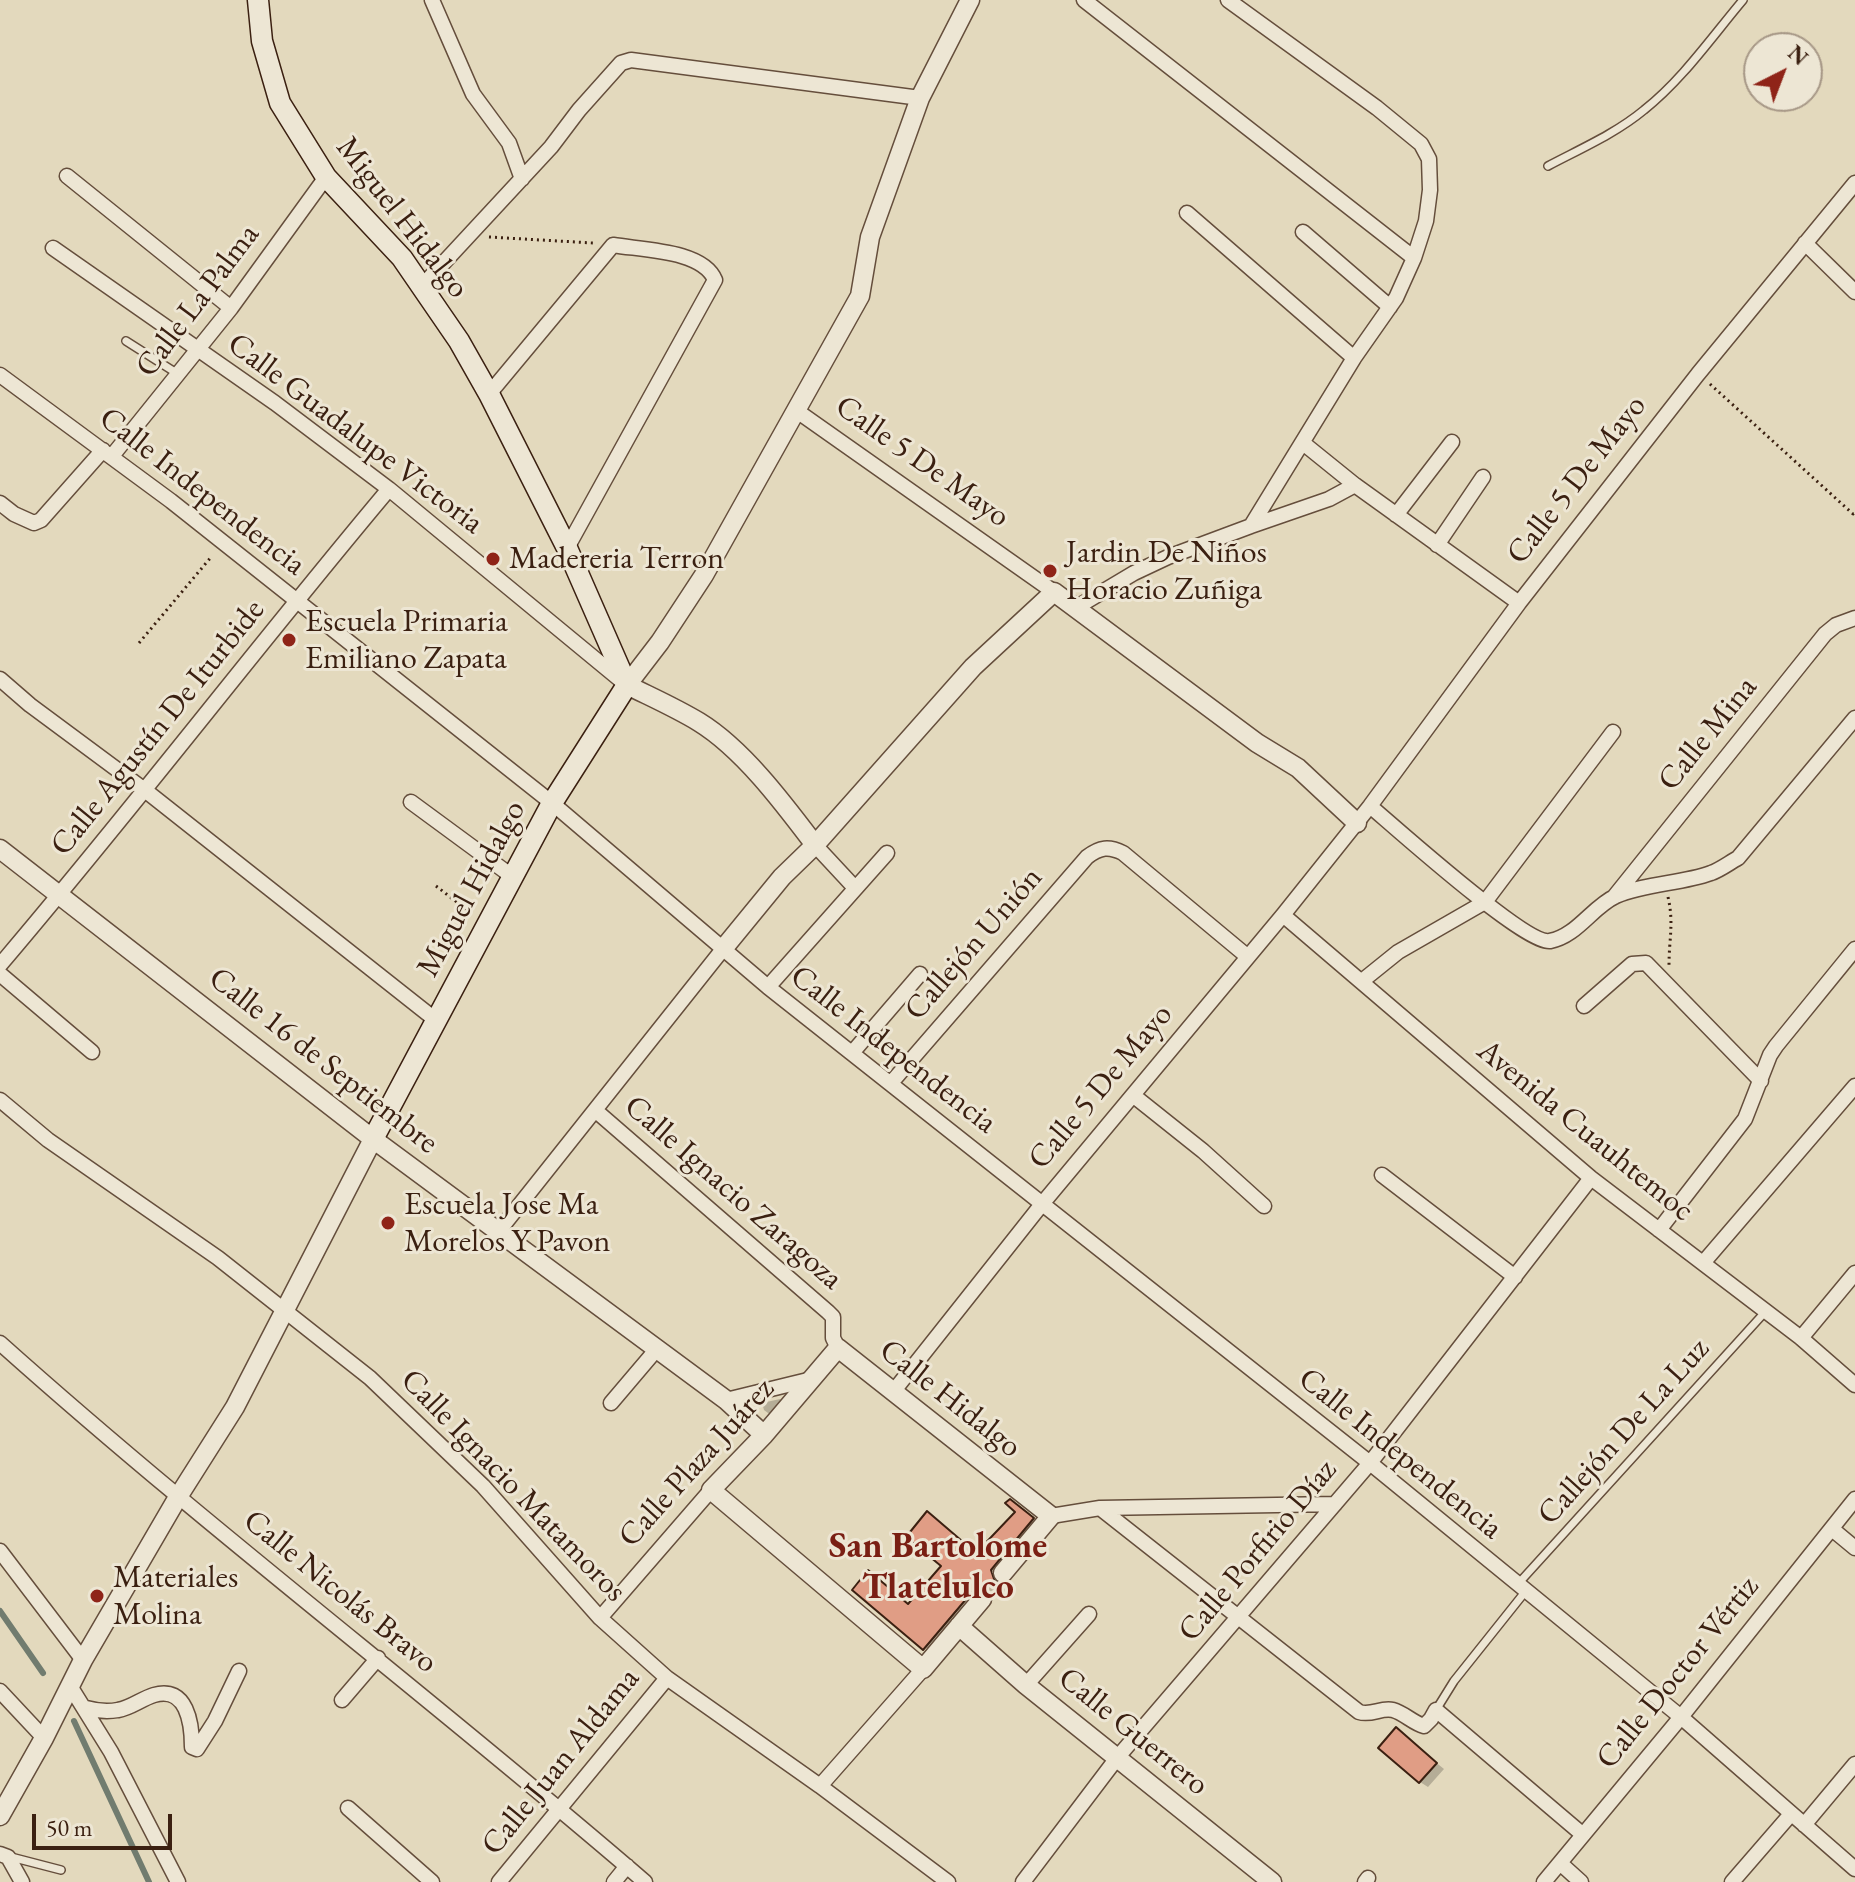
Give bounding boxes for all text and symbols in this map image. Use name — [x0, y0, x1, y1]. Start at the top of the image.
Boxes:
north arrow — [1743, 32, 1823, 112]
text: N — [1782, 39, 1814, 72]
street label: Miguel Hidalgo — [327, 130, 477, 306]
street label: Calle La Palma — [128, 217, 268, 385]
street label: Calle Guadalupe Victoria — [219, 325, 491, 543]
street label: Calle 5 De Mayo — [827, 388, 1017, 536]
street label: Calle 5 De Mayo — [1499, 388, 1655, 572]
street label: Calle Independencia — [91, 399, 313, 585]
place label: Jardin De Niños Horacio Zuñiga — [1066, 534, 1267, 609]
place label: Madereria Terron — [509, 540, 724, 578]
marker: Madereria Terron — [484, 550, 502, 568]
marker: Jardin De Niños Horacio Zuñiga — [1041, 562, 1059, 580]
street label: Calle Agustín De Iturbide — [43, 592, 273, 864]
place label: Escuela Primaria Emiliano Zapata — [305, 603, 508, 678]
marker: Escuela Primaria Emiliano Zapata — [280, 631, 298, 649]
street label: Calle Mina — [1650, 669, 1766, 799]
street label: Miguel Hidalgo — [409, 794, 535, 984]
street label: Callejón Unión — [897, 859, 1051, 1029]
street label: Calle Independencia — [782, 957, 1004, 1143]
street label: Calle 16 de Septiembre — [201, 959, 445, 1163]
street label: Calle 5 De Mayo — [1021, 996, 1181, 1178]
street label: Avenida Cuauhtemoc — [1469, 1032, 1701, 1230]
street label: Calle Ignacio Zaragoza — [616, 1088, 850, 1298]
place label: Escuela Jose Ma Morelos Y Pavon — [404, 1186, 610, 1261]
marker: Escuela Jose Ma Morelos Y Pavon — [379, 1214, 397, 1232]
street label: Callejón De La Luz — [1530, 1331, 1718, 1533]
street label: Calle Hidalgo — [871, 1332, 1029, 1466]
street label: Calle Independencia — [1290, 1360, 1510, 1548]
street label: Calle Ignacio Matamoros — [392, 1362, 634, 1610]
street label: Calle Plaza Juárez — [611, 1371, 783, 1555]
street label: Calle Porfirio Díaz — [1171, 1452, 1345, 1650]
street label: Calle Nicolás Bravo — [235, 1502, 445, 1682]
district label: San Bartolome Tlatelulco — [829, 1525, 1047, 1610]
place label: Materiales Molina — [113, 1559, 238, 1634]
street label: Calle Doctor Vértiz — [1588, 1569, 1768, 1777]
marker: Materiales Molina — [88, 1587, 106, 1605]
street label: Calle Guerrero — [1050, 1660, 1216, 1804]
street label: Calle Juan Aldama — [474, 1661, 648, 1863]
scale bar — [36, 1798, 176, 1848]
text: 50 m — [46, 1812, 93, 1843]

